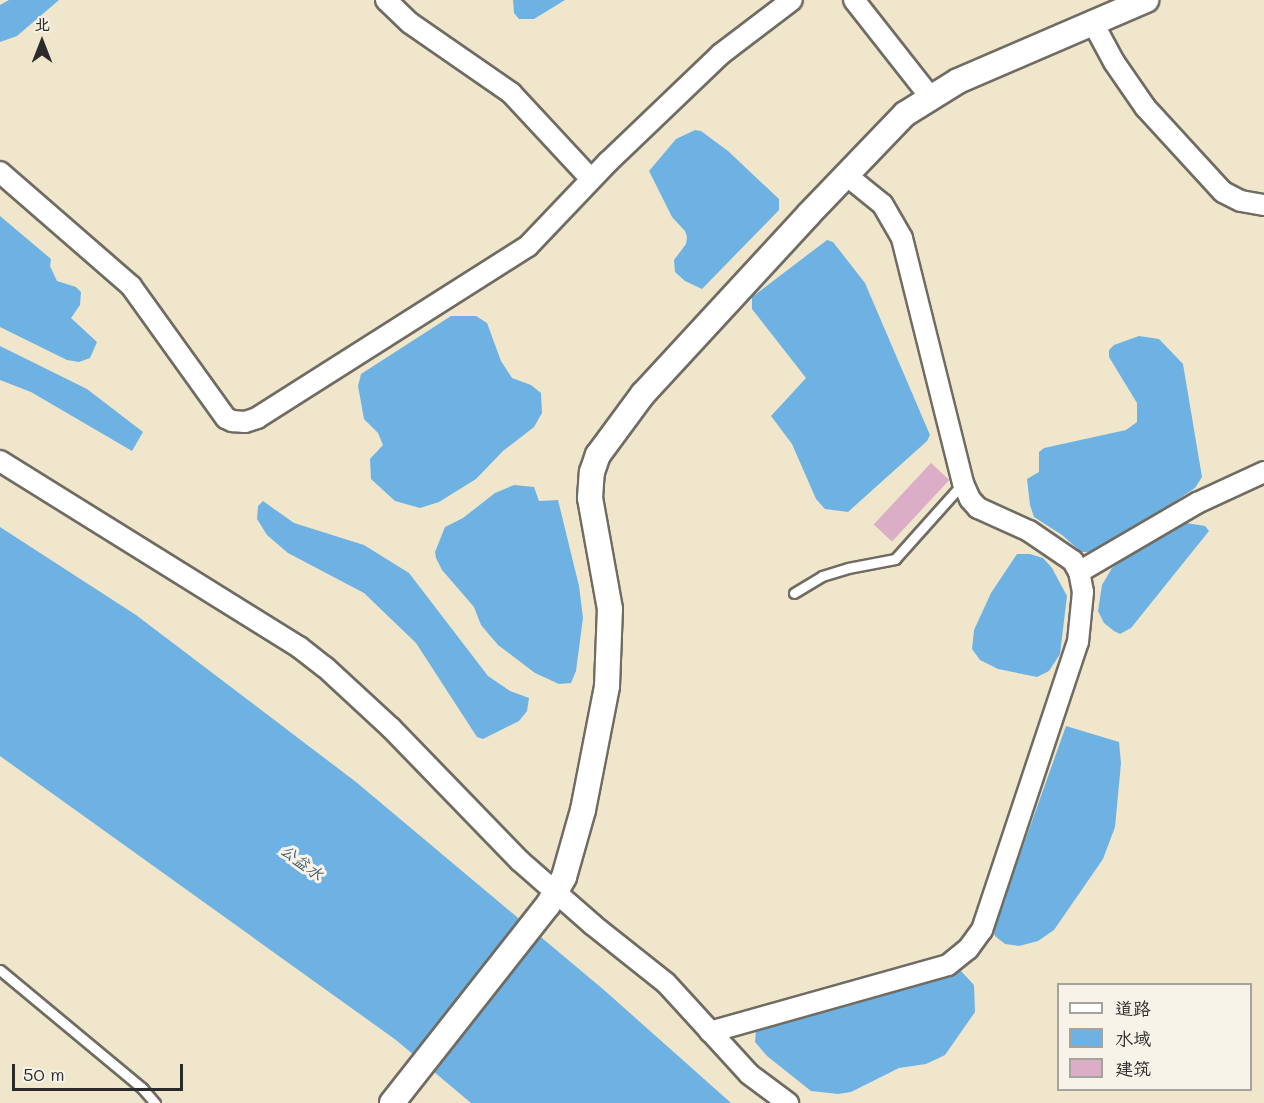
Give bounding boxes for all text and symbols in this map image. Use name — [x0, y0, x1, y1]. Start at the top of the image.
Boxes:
north arrow — [12, 12, 72, 72]
text: 北 — [34, 13, 50, 34]
water label: 公益水 — [277, 840, 327, 884]
legend — [1057, 983, 1252, 1091]
text: 道路 — [1115, 996, 1151, 1020]
text: 水域 — [1115, 1026, 1151, 1050]
scale bar — [15, 1052, 186, 1090]
text: 建筑 — [1115, 1056, 1151, 1080]
text: 50 m — [23, 1062, 65, 1086]

